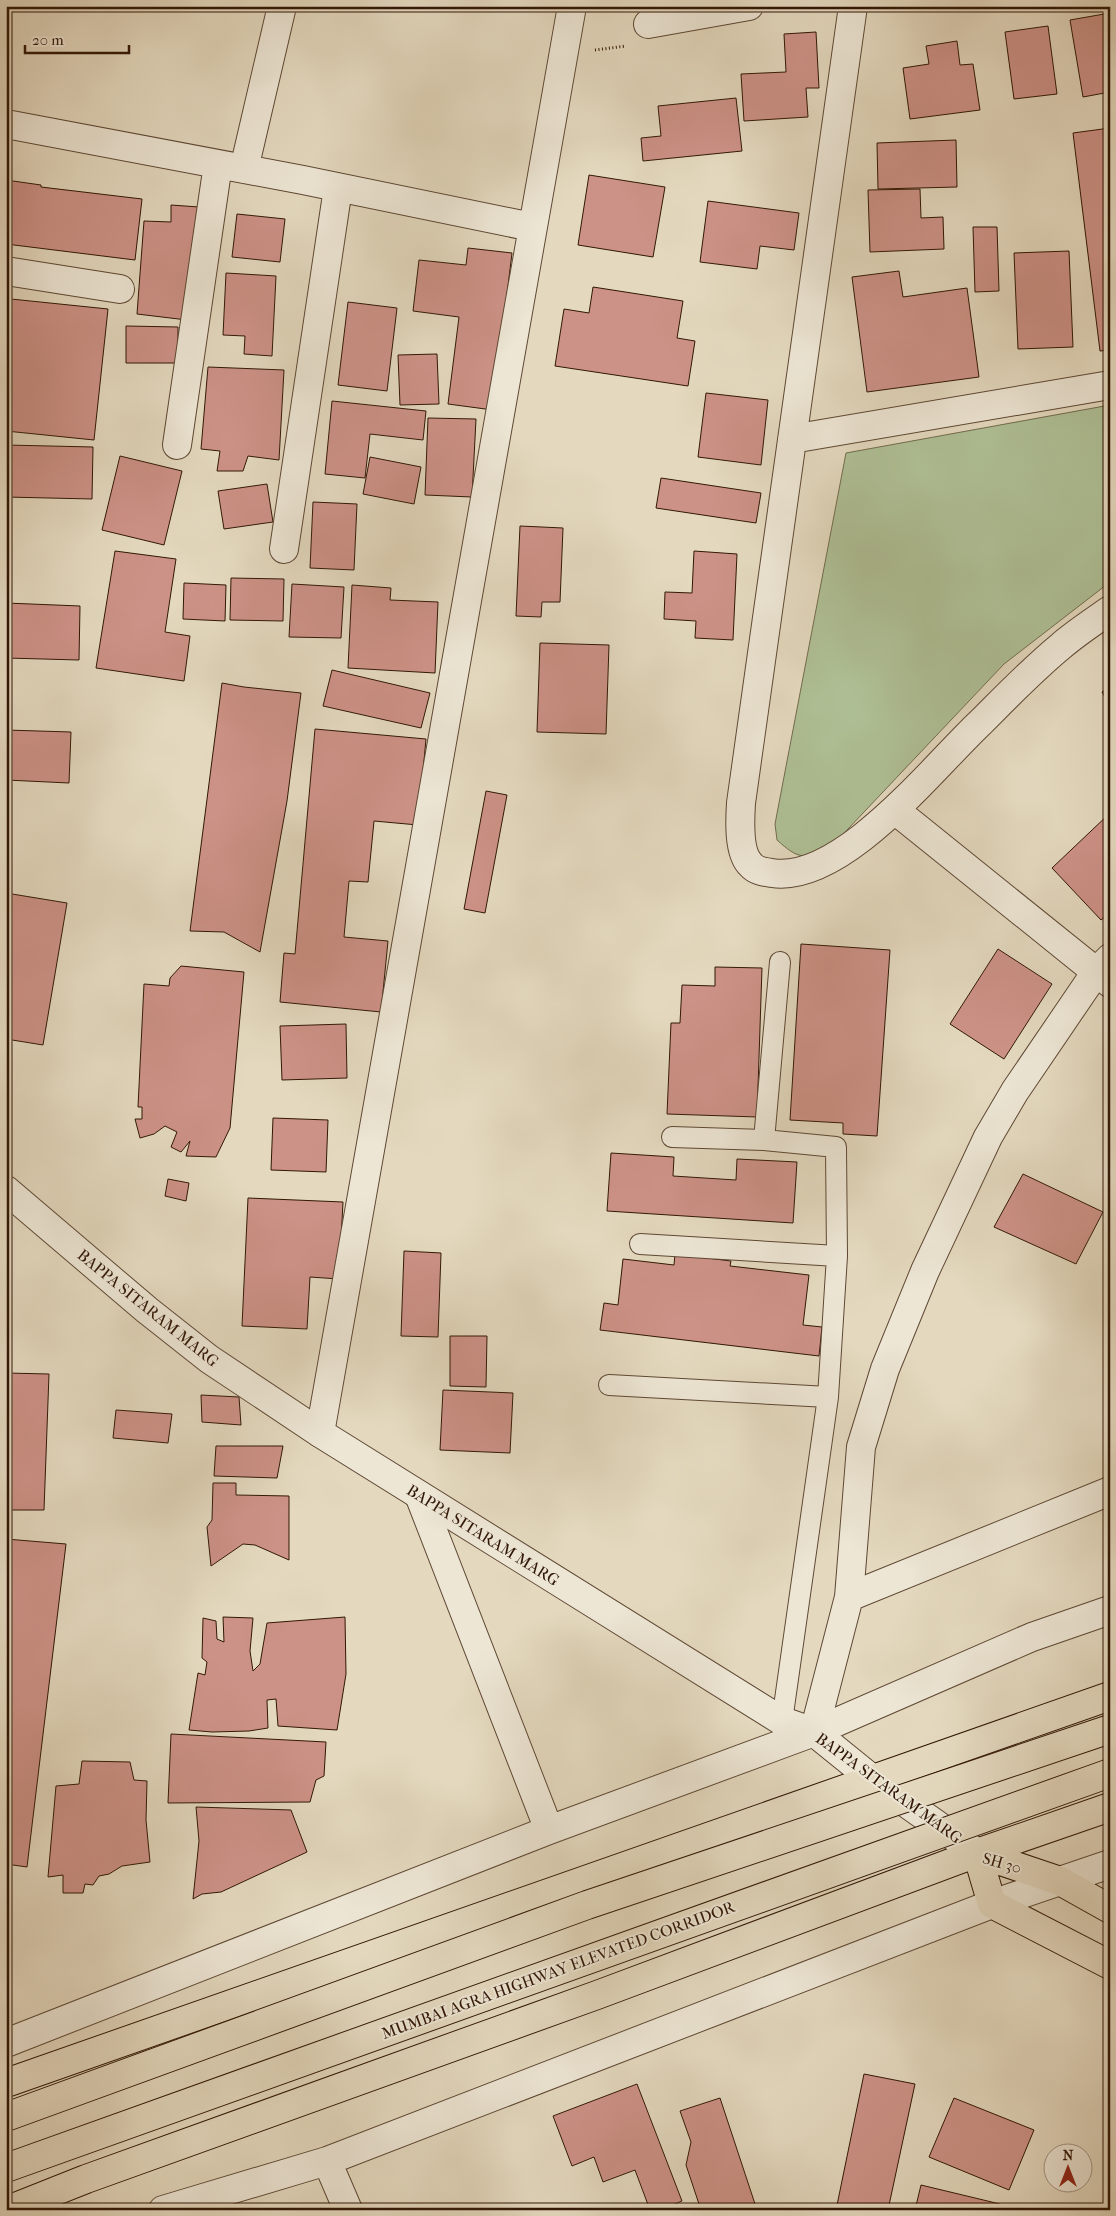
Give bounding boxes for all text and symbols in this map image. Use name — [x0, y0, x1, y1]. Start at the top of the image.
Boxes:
scale bar — [25, 22, 129, 54]
text: 20 m — [32, 31, 64, 49]
street label: BAPPA SITARAM MARG — [74, 1245, 222, 1371]
street label: BAPPA SITARAM MARG — [403, 1480, 563, 1590]
street label: BAPPA SITARAM MARG — [812, 1729, 966, 1847]
street label: SH 30 — [980, 1848, 1024, 1878]
street label: MUMBAI AGRA HIGHWAY ELEVATED CORRIDOR — [379, 1897, 738, 2043]
north arrow — [1044, 2144, 1094, 2194]
text: N — [1063, 2147, 1074, 2164]

